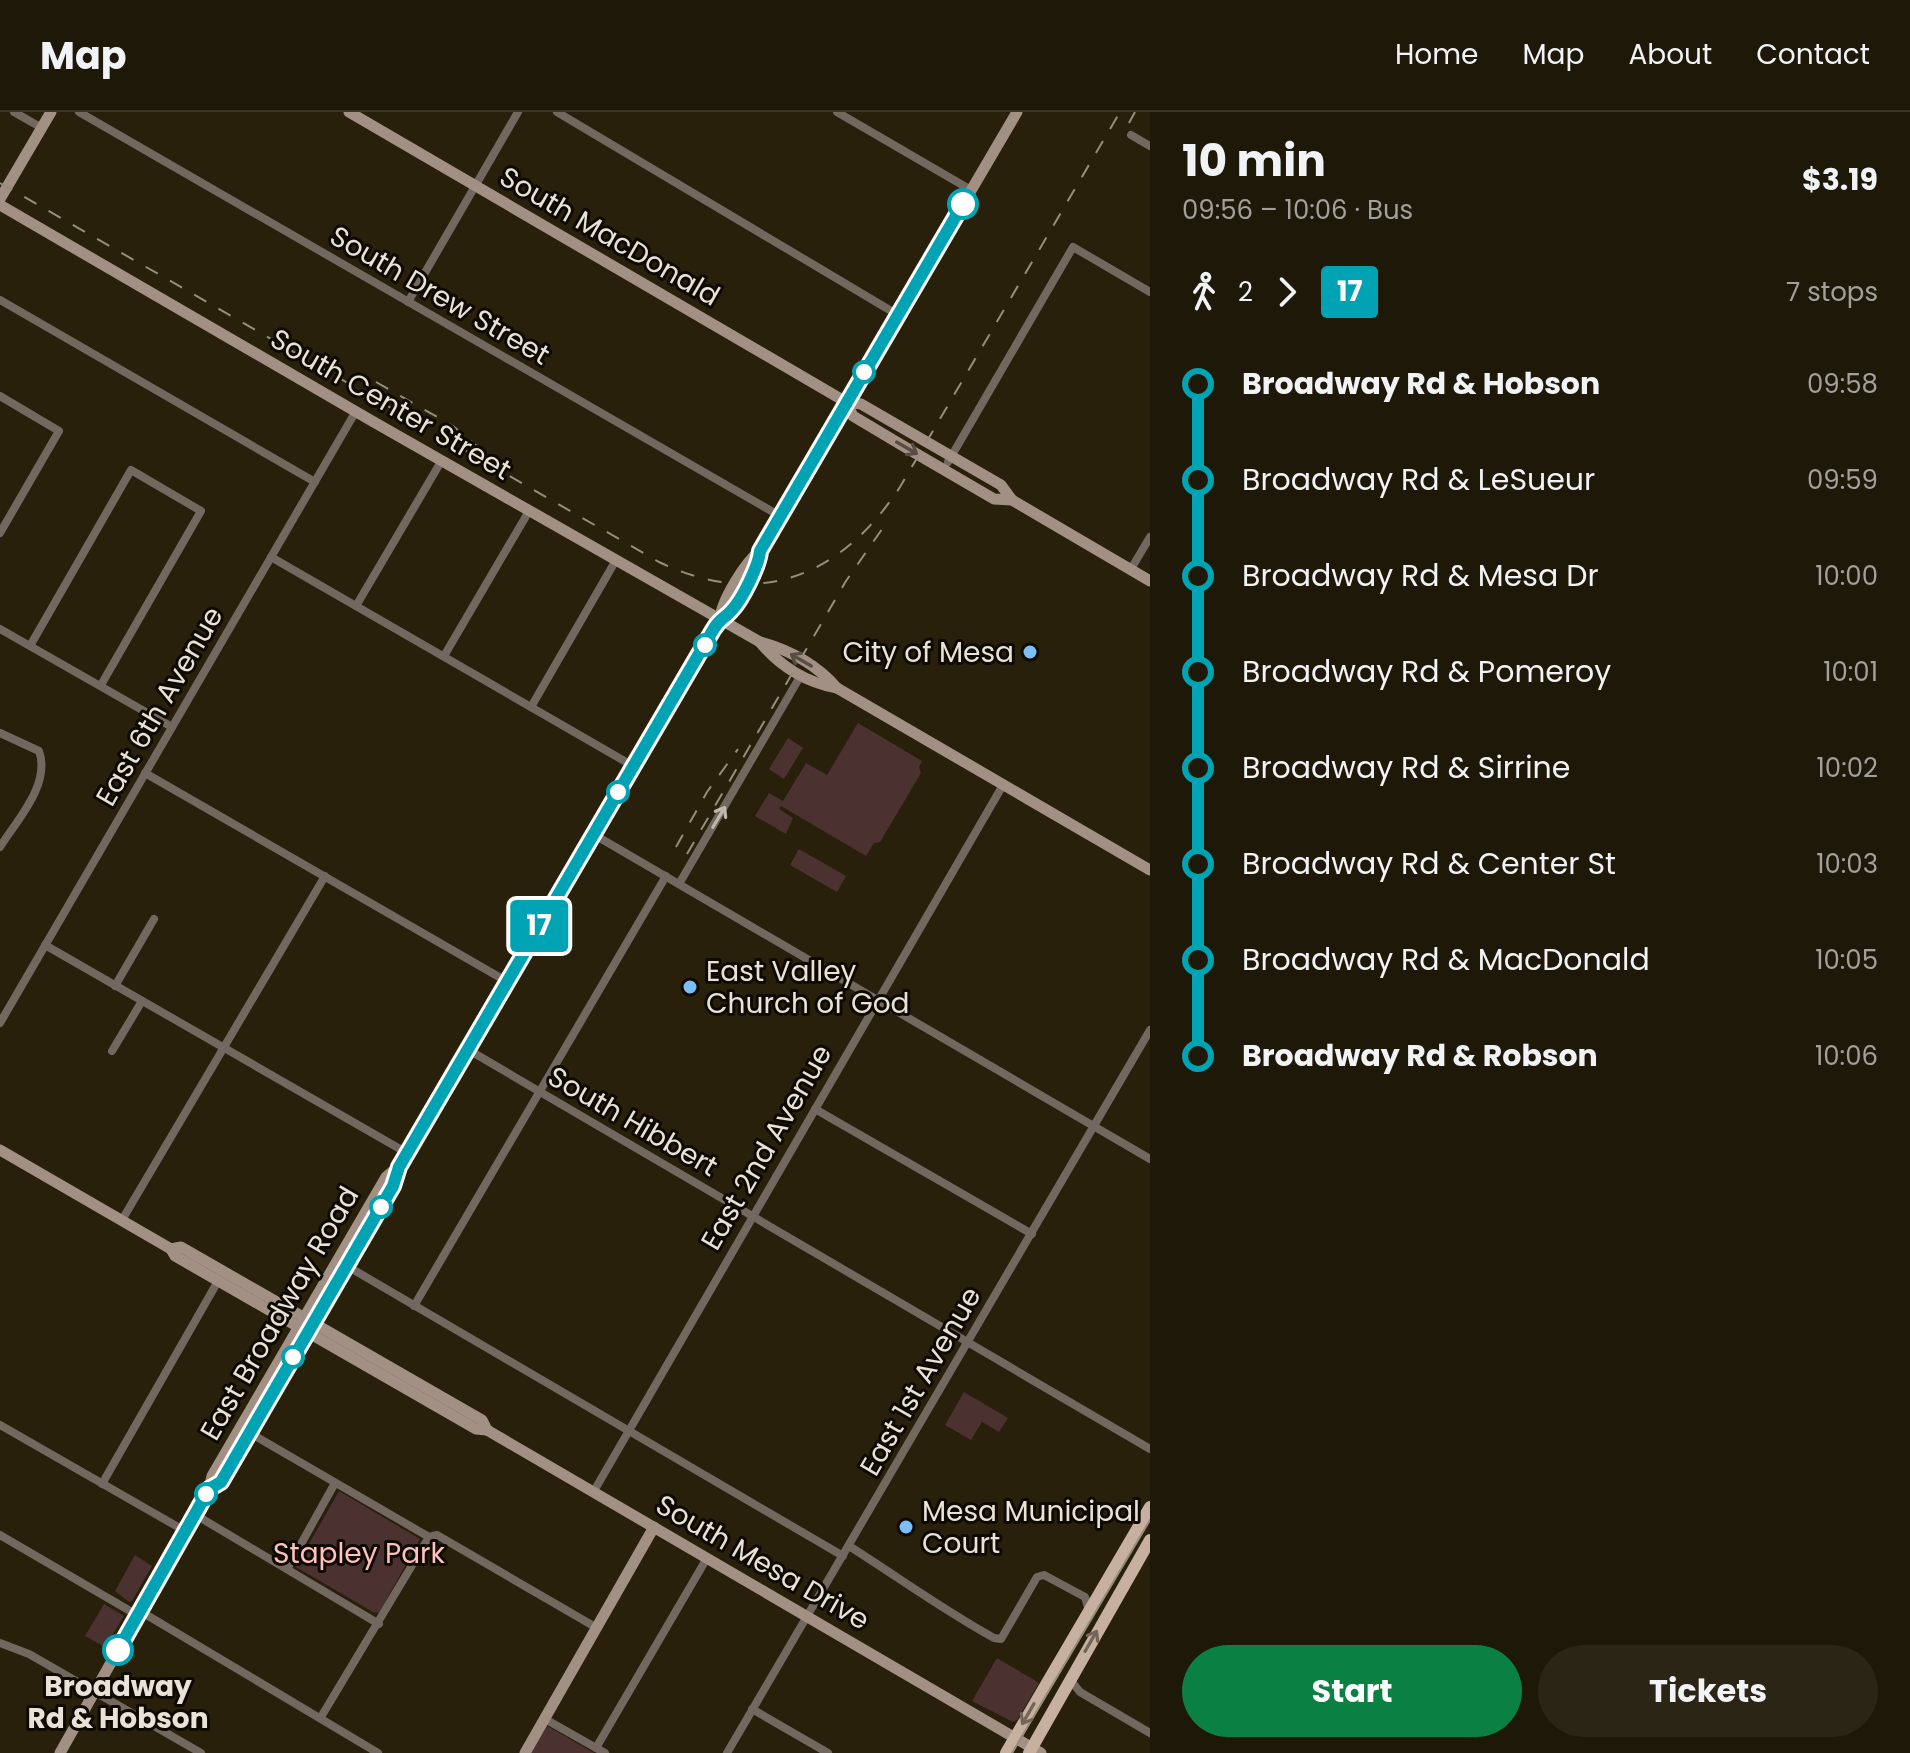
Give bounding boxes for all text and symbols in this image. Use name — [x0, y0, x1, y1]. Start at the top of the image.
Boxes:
text: Map — [40, 29, 127, 82]
text: Home — [1395, 35, 1478, 74]
text: Map — [1522, 35, 1584, 74]
text: About — [1628, 35, 1712, 74]
text: Contact — [1756, 35, 1870, 74]
text: 10 min — [1182, 130, 1326, 191]
street label: South MacDonald — [492, 157, 727, 315]
text: $3.19 — [1802, 158, 1878, 201]
unlabelled marker — [948, 189, 978, 219]
text: 09:56 – 10:06 · Bus — [1182, 192, 1413, 228]
street label: South Drew Street — [323, 217, 557, 374]
icon: walk — [1182, 270, 1226, 314]
icon: forward — [1265, 270, 1309, 314]
text: 17 — [1337, 272, 1362, 311]
text: 2 — [1238, 274, 1253, 310]
text: 7 stops — [1786, 274, 1878, 310]
street label: South Center Street — [263, 319, 518, 489]
unlabelled marker — [853, 361, 875, 383]
text: Broadway Rd & Hobson — [1242, 362, 1600, 405]
text: 09:58 — [1807, 366, 1878, 402]
one-way arrow — [895, 440, 918, 456]
text: Broadway Rd & LeSueur — [1242, 458, 1595, 501]
text: 09:59 — [1807, 462, 1878, 498]
text: Broadway Rd & Mesa Dr — [1242, 554, 1599, 597]
text: 10:00 — [1815, 558, 1878, 594]
street label: East 6th Avenue — [87, 599, 232, 813]
place label: City of Mesa — [842, 633, 1014, 672]
unlabelled marker — [694, 634, 716, 656]
marker: City of Mesa — [1021, 643, 1039, 661]
text: Broadway Rd & Pomeroy — [1242, 650, 1611, 693]
one-way arrow — [790, 652, 814, 667]
text: 10:01 — [1823, 654, 1878, 690]
text: Broadway Rd & Sirrine — [1242, 746, 1570, 789]
text: 10:02 — [1817, 750, 1878, 786]
unlabelled marker — [607, 781, 629, 803]
one-way arrow — [711, 806, 727, 829]
text: Broadway Rd & Center St — [1242, 842, 1616, 885]
text: 10:03 — [1816, 846, 1878, 882]
line badge: 17 — [503, 900, 575, 952]
text: 17 — [526, 906, 552, 945]
text: Broadway Rd & MacDonald — [1242, 938, 1650, 981]
text: 10:05 — [1815, 942, 1878, 978]
place label: East Valley Church of God — [706, 952, 910, 1023]
marker: East Valley Church of God — [681, 978, 699, 996]
text: Broadway Rd & Robson — [1242, 1034, 1598, 1077]
street label: East 2nd Avenue — [692, 1037, 841, 1257]
text: 10:06 — [1815, 1038, 1878, 1074]
street label: South Hibbert — [541, 1057, 725, 1186]
street label: East Broadway Road — [191, 1179, 368, 1447]
unlabelled marker — [370, 1196, 392, 1218]
street label: East 1st Avenue — [851, 1280, 990, 1483]
unlabelled marker — [282, 1346, 304, 1368]
unlabelled marker — [195, 1483, 217, 1505]
street label: South Mesa Drive — [649, 1485, 877, 1639]
place label: Mesa Municipal Court — [922, 1492, 1140, 1563]
marker: Mesa Municipal Court — [897, 1518, 915, 1536]
park label: Stapley Park — [273, 1534, 446, 1573]
one-way arrow — [1083, 1630, 1099, 1653]
marker: Broadway Rd & Hobson — [103, 1635, 133, 1665]
button: Start — [1182, 1645, 1522, 1737]
button: Tickets — [1538, 1645, 1878, 1737]
place label: Broadway Rd & Hobson — [27, 1667, 209, 1738]
one-way arrow — [1020, 1702, 1036, 1725]

